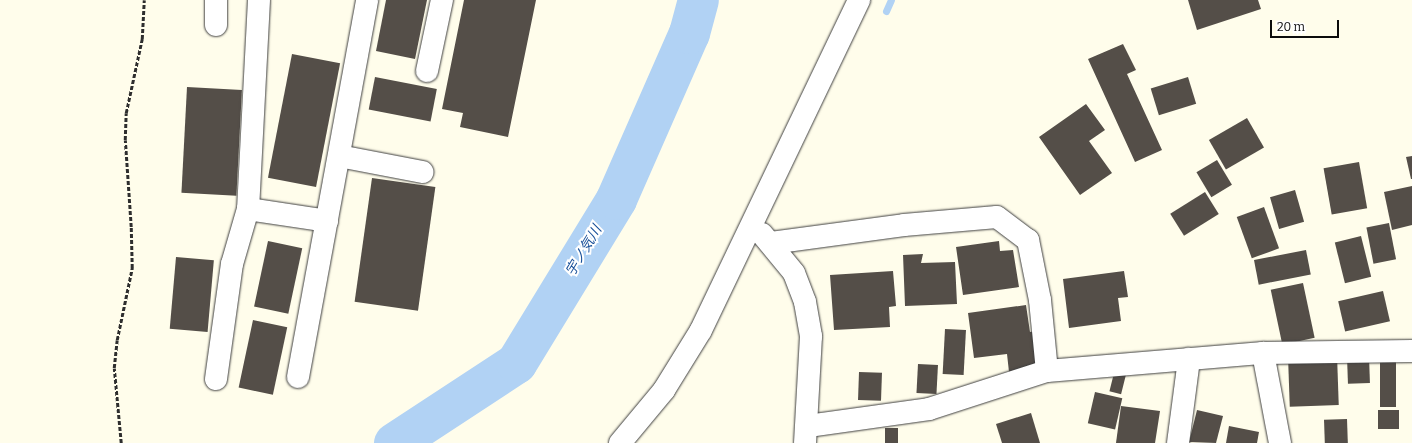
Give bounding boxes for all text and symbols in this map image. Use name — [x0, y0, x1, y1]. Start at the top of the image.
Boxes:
scale bar — [1272, 12, 1341, 38]
text: 20 m — [1277, 20, 1305, 34]
water label: 宇ノ気川 — [562, 223, 606, 279]

